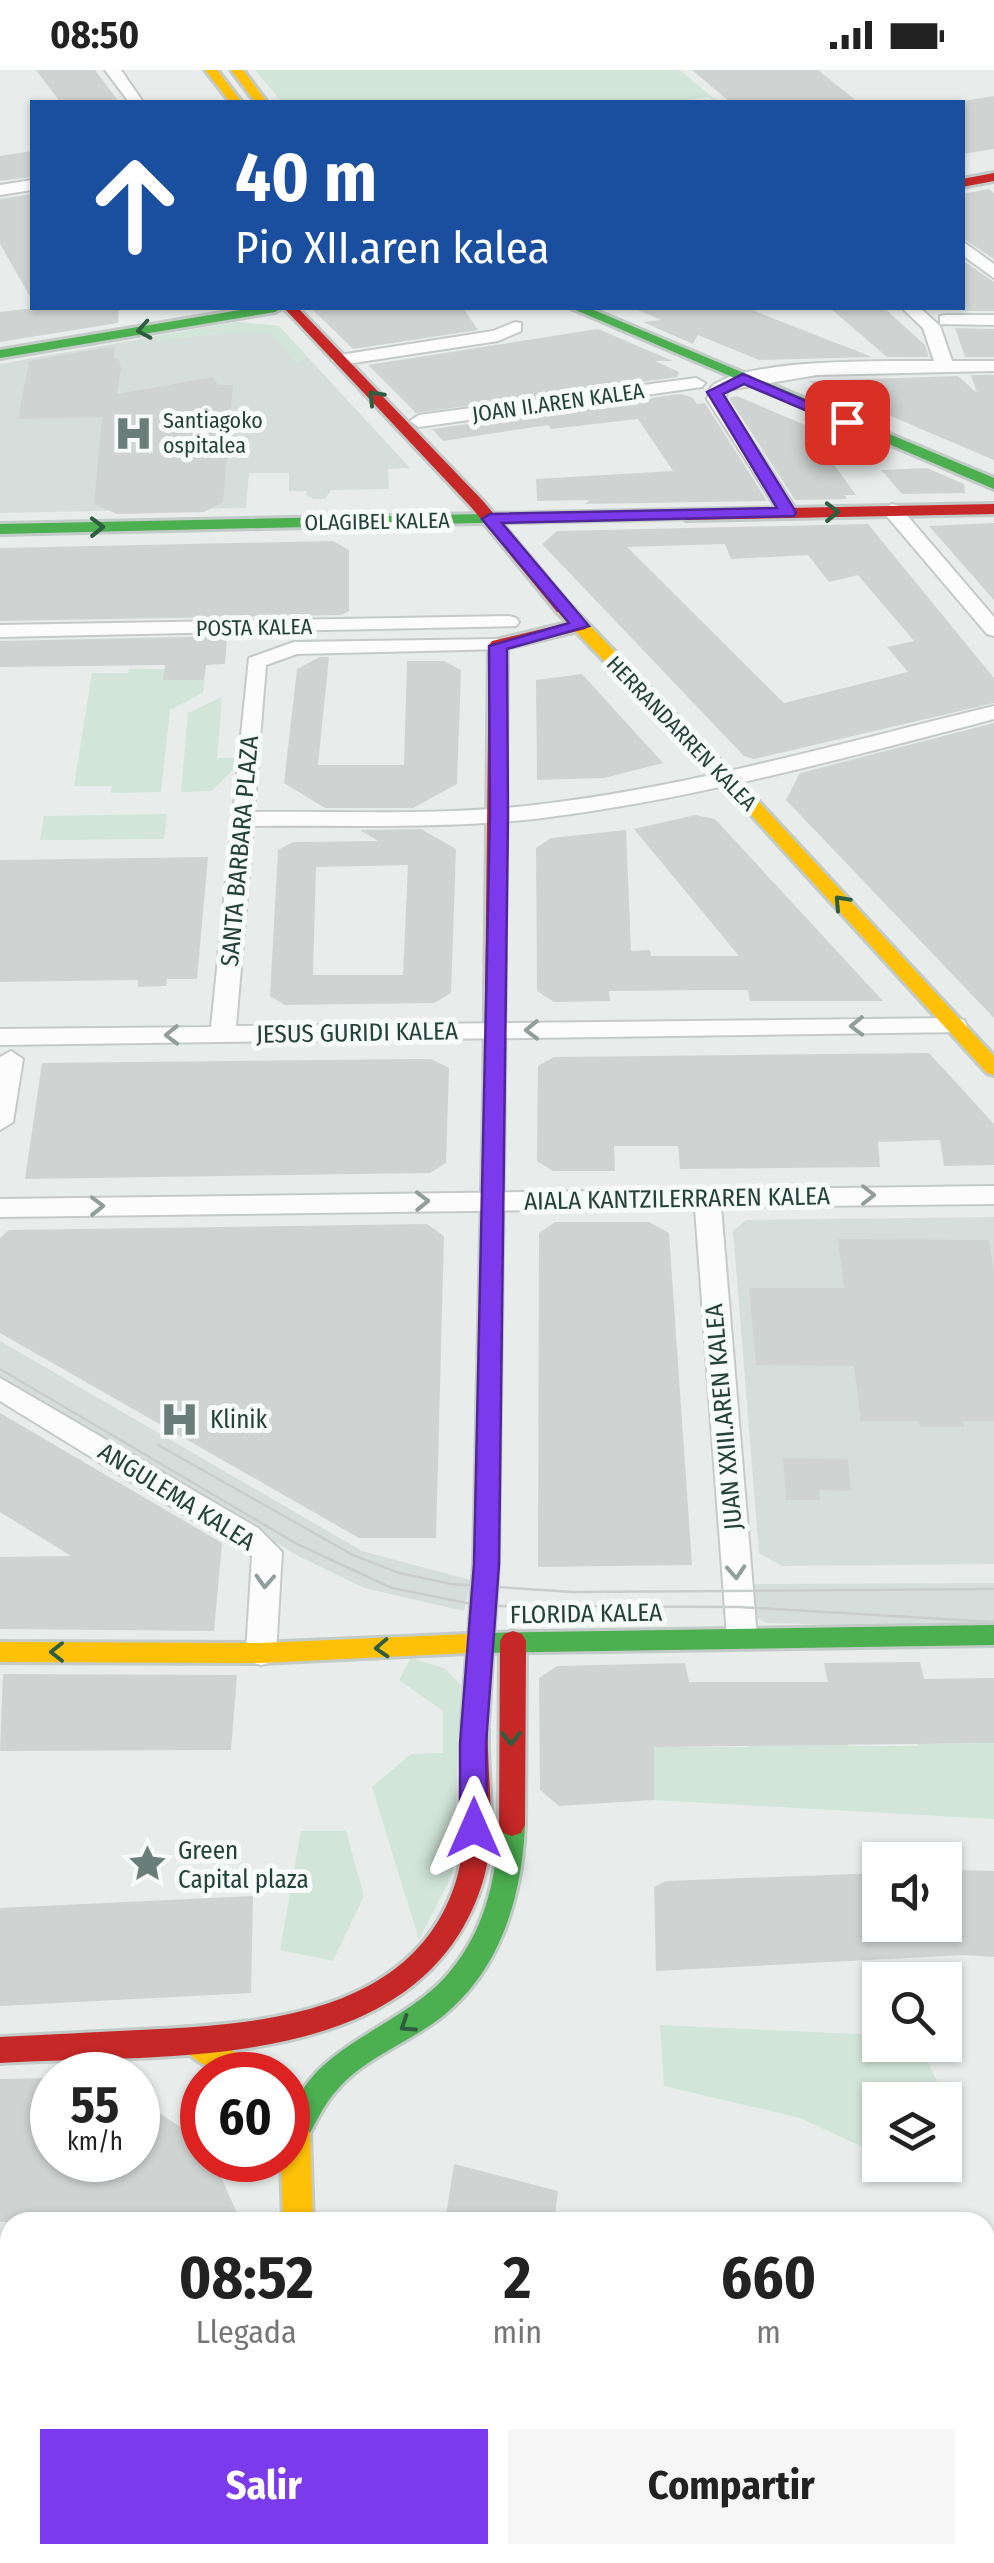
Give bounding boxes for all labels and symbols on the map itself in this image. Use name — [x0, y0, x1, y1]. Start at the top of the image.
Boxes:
one-way arrow — [136, 319, 153, 340]
street label: JOAN II.AREN KALEA — [470, 377, 646, 428]
pin — [805, 380, 890, 465]
one-way arrow — [369, 390, 387, 409]
place label: Santiagoko ospitalea — [163, 407, 263, 459]
hospital icon: Santiagoko ospitalea — [112, 412, 154, 454]
one-way arrow — [825, 501, 841, 522]
street label: OLAGIBEL KALEA — [304, 507, 450, 536]
one-way arrow — [90, 516, 106, 537]
street label: POSTA KALEA — [196, 613, 313, 642]
street label: HERRANDARREN KALEA — [601, 650, 763, 817]
street label: SANTA BARBARA PLAZA — [215, 734, 265, 968]
one-way arrow — [835, 896, 853, 914]
one-way arrow — [849, 1015, 864, 1037]
street label: JESUS GURIDI KALEA — [256, 1016, 458, 1050]
one-way arrow — [524, 1019, 540, 1040]
one-way arrow — [164, 1024, 180, 1045]
street label: AIALA KANTZILERRAREN KALEA — [524, 1181, 830, 1217]
one-way arrow — [862, 1184, 877, 1206]
one-way arrow — [416, 1190, 431, 1212]
one-way arrow — [90, 1196, 106, 1217]
street label: JUAN XXIII.AREN KALEA — [699, 1303, 749, 1531]
hospital icon: Klinik — [159, 1398, 201, 1440]
place label: Klinik — [210, 1405, 268, 1435]
street label: ANGULEMA KALEA — [93, 1437, 260, 1557]
one-way arrow — [725, 1565, 747, 1581]
one-way arrow — [255, 1574, 276, 1590]
street label: FLORIDA KALEA — [510, 1598, 662, 1630]
one-way arrow — [373, 1637, 389, 1658]
one-way arrow — [49, 1641, 64, 1663]
one-way arrow — [500, 1732, 522, 1747]
position arrow — [422, 1776, 526, 1880]
place label: Green Capital plaza — [178, 1836, 309, 1895]
place icon: Green Capital plaza — [127, 1843, 169, 1885]
one-way arrow — [399, 2013, 417, 2032]
speed limit sign: 60 — [180, 2052, 310, 2182]

